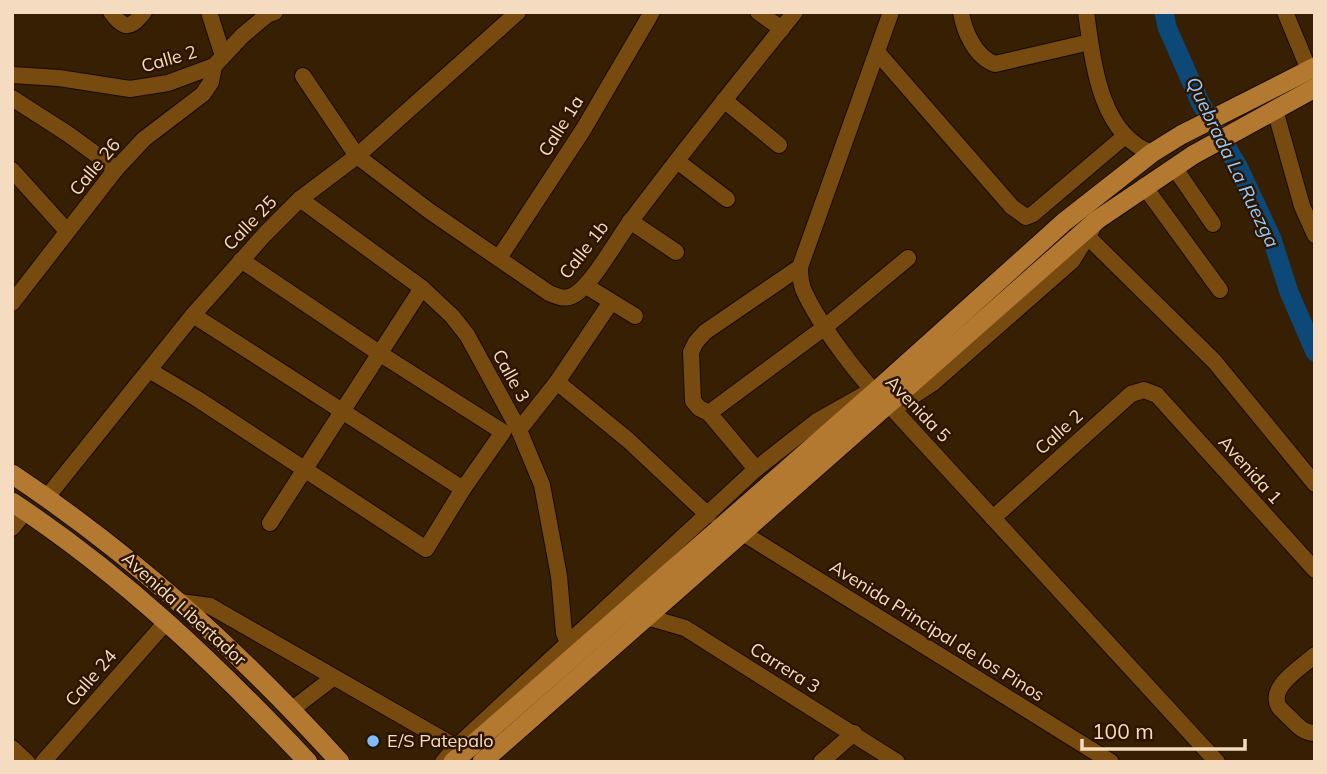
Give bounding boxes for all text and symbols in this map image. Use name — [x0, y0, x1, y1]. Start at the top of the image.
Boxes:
street label: Calle 2 — [138, 40, 199, 77]
water label: Quebrada La Ruezga — [1181, 73, 1285, 251]
street label: Calle 1a — [533, 91, 588, 160]
street label: Calle 26 — [64, 133, 125, 200]
street label: Calle 25 — [218, 190, 281, 255]
street label: Calle 1b — [554, 216, 613, 283]
street label: Calle 3 — [488, 345, 535, 406]
street label: Avenida 5 — [881, 370, 956, 447]
street label: Calle 2 — [1030, 404, 1087, 459]
street label: Avenida 1 — [1214, 431, 1287, 509]
street label: Avenida Libertador — [117, 547, 252, 671]
street label: Avenida Principal de los Pinos — [826, 555, 1049, 706]
street label: Carrera 3 — [746, 637, 825, 698]
street label: Calle 24 — [60, 645, 122, 711]
scale bar — [1082, 708, 1245, 752]
text: 100 m — [1092, 718, 1154, 744]
place label: E/S Patepalo — [387, 729, 494, 752]
marker: E/S Patepalo — [365, 733, 381, 749]

